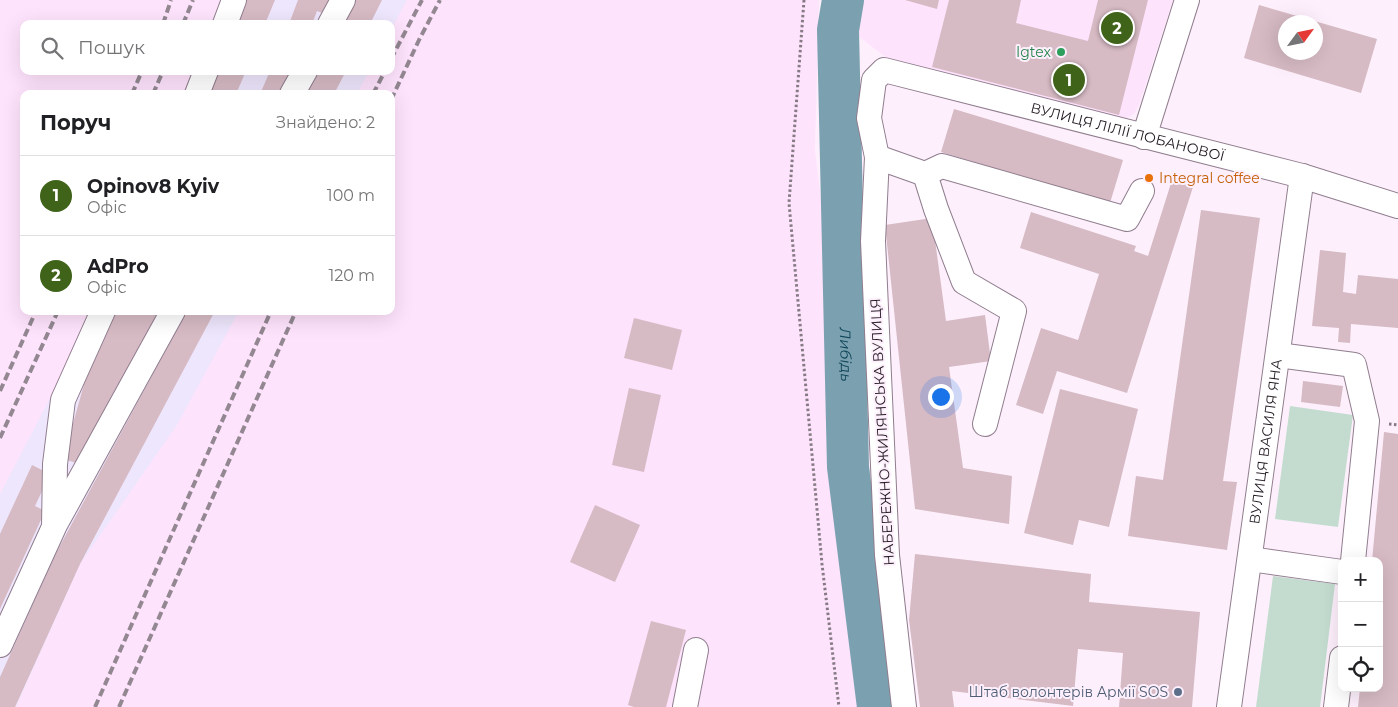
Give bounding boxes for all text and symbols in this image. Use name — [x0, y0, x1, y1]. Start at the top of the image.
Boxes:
pin: 2 — [1101, 9, 1133, 47]
north arrow — [1278, 15, 1323, 60]
search box — [20, 20, 395, 75]
icon: search — [38, 34, 66, 62]
text: Пошук — [78, 36, 145, 59]
place label: Igtex — [1016, 43, 1052, 61]
marker: Igtex — [1055, 46, 1067, 58]
pin: 1 — [1053, 61, 1085, 99]
street label: ВУЛИЦЯ ЛІЛІЇ ЛОБАНОВОЇ — [1029, 99, 1227, 165]
text: Поруч — [40, 110, 111, 135]
text: Знайдено: 2 — [276, 113, 375, 132]
place label: Integral coffee — [1159, 169, 1260, 187]
marker: Integral coffee — [1143, 172, 1155, 184]
text: Opinov8 Kyiv — [87, 175, 219, 198]
text: 1 — [53, 186, 59, 205]
text: 100 m — [327, 186, 375, 205]
text: Офіс — [87, 198, 127, 217]
text: AdPro — [87, 255, 149, 278]
text: 2 — [51, 266, 61, 285]
text: 120 m — [328, 266, 375, 285]
text: Офіс — [87, 278, 127, 297]
street label: НАБЕРЕЖНО-ЖИЛЯНСЬКА ВУЛИЦЯ — [866, 298, 898, 566]
water label: Либідь — [836, 326, 856, 382]
street label: ВУЛИЦЯ ВАСИЛЯ ЯНА — [1245, 357, 1286, 525]
your location — [928, 384, 954, 410]
map controls — [1338, 557, 1383, 692]
button: + — [1338, 557, 1383, 602]
button: − — [1338, 602, 1383, 647]
button: locate — [1338, 647, 1383, 692]
place label: Штаб волонтерів Армії SOS — [969, 683, 1168, 701]
marker: Штаб волонтерів Армії SOS — [1172, 686, 1184, 698]

